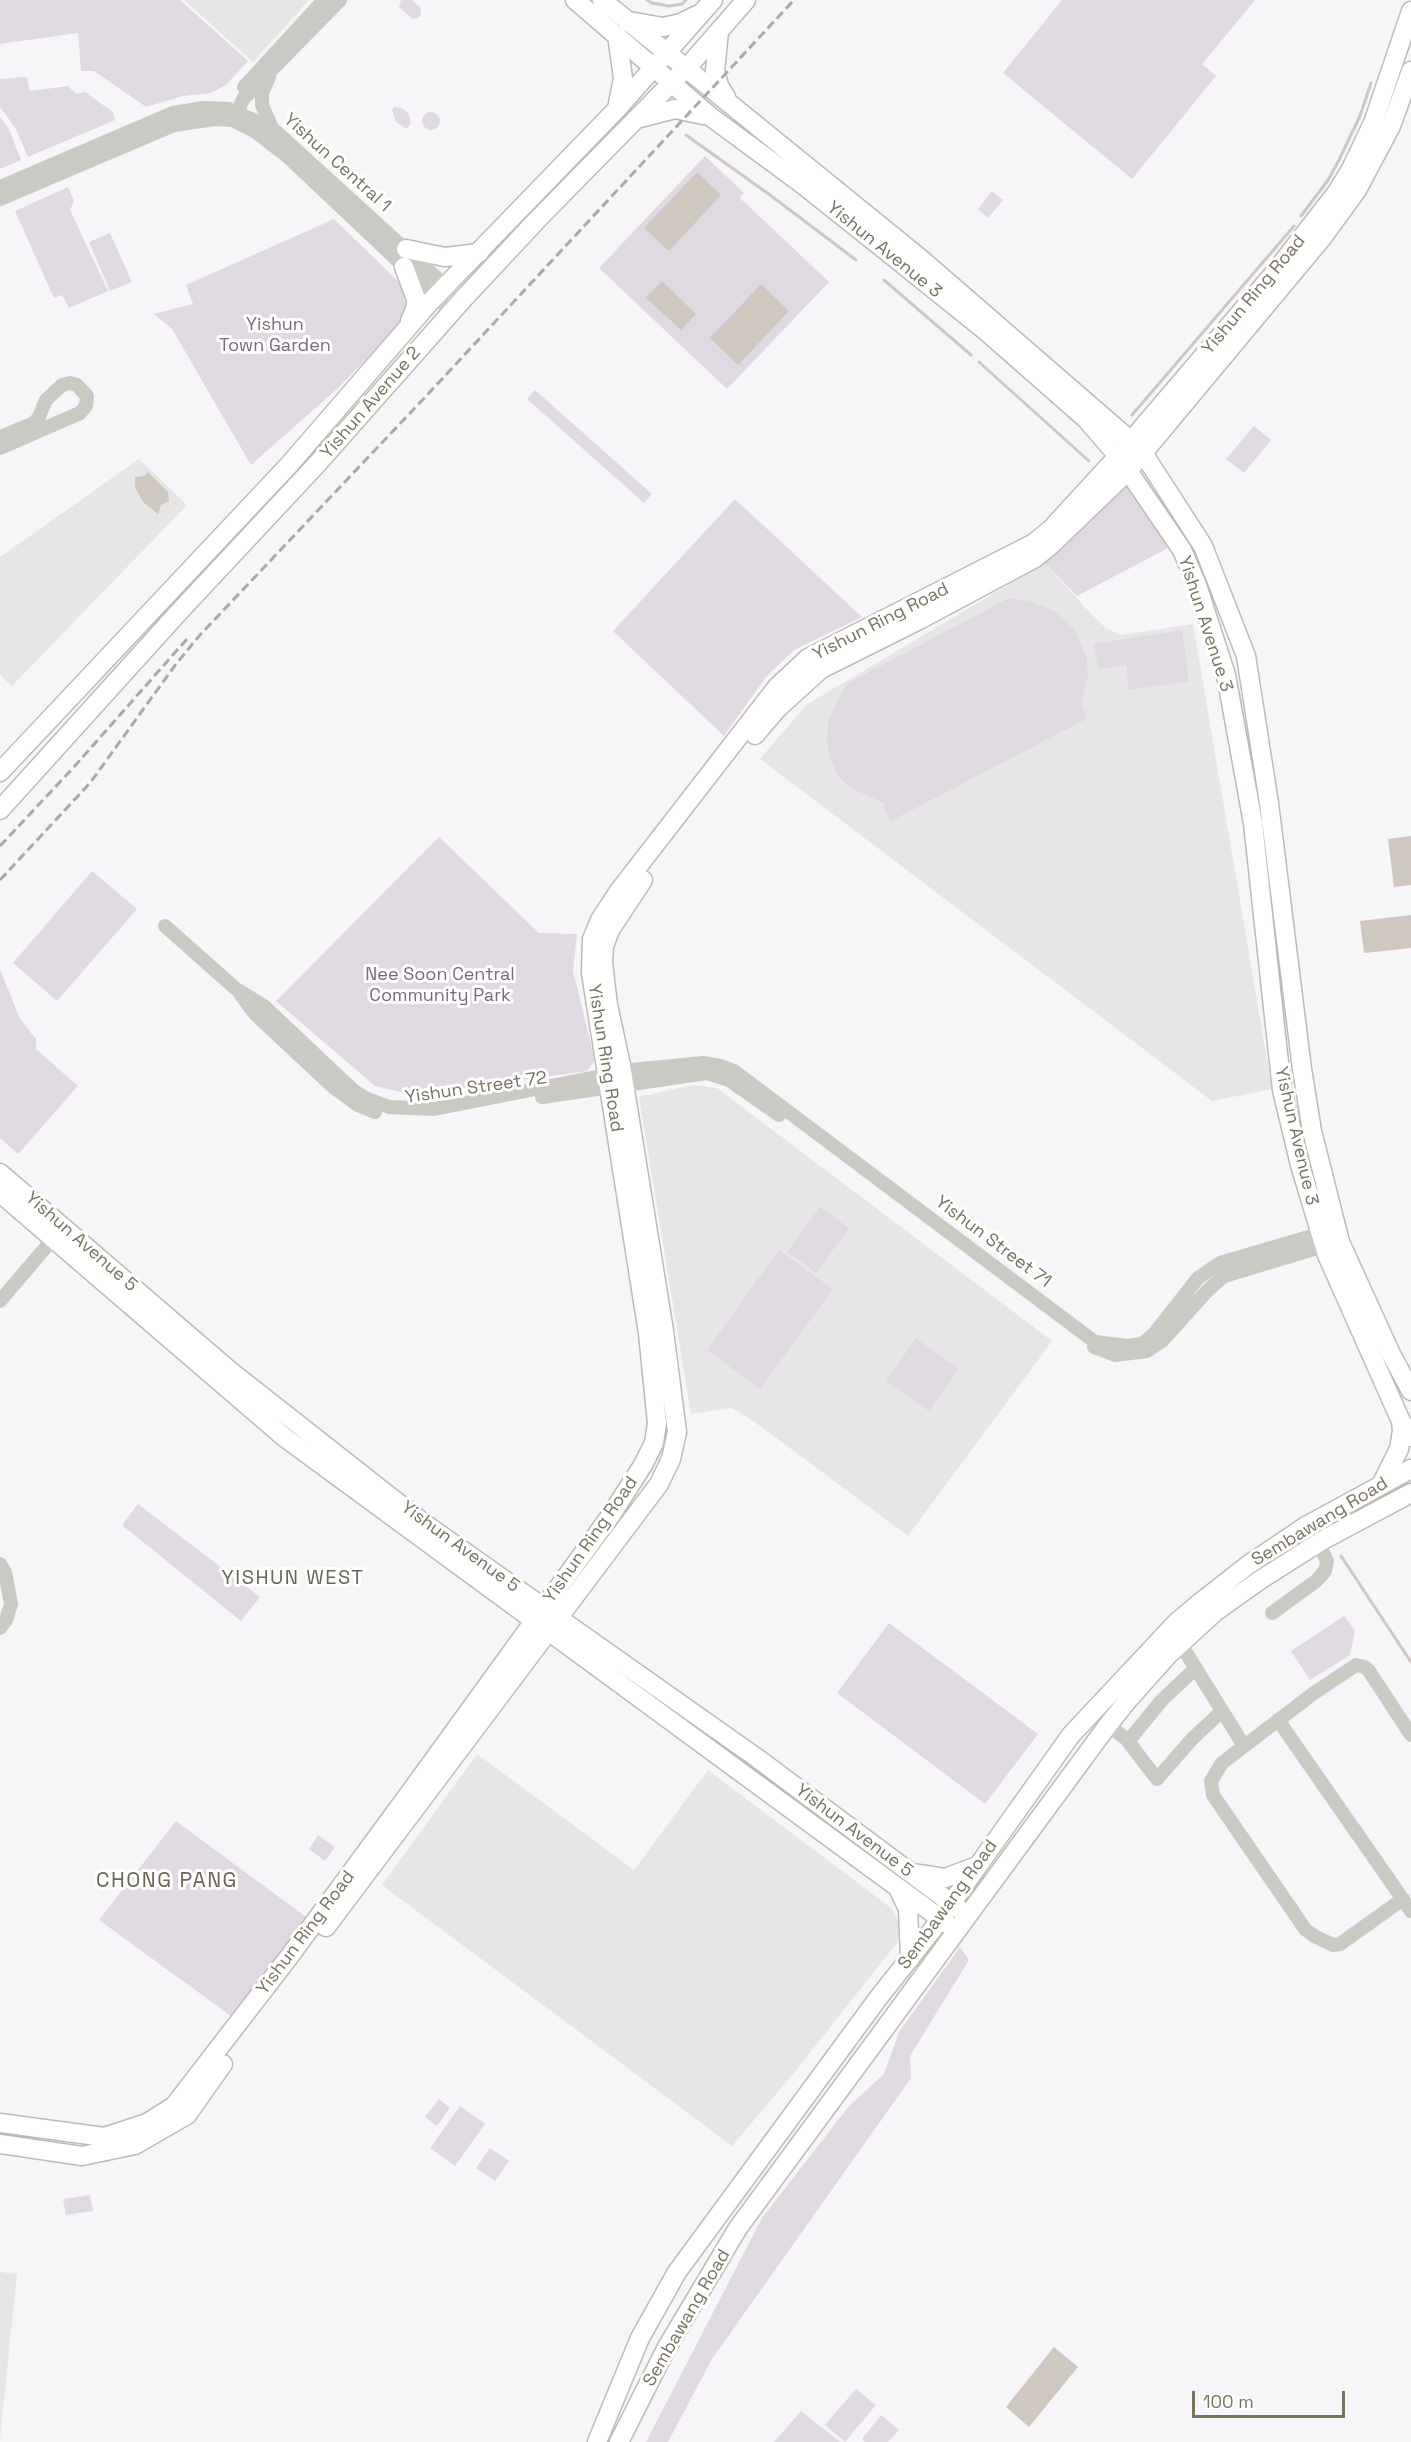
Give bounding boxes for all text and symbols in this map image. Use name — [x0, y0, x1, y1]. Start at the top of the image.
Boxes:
street label: Yishun Central 1 — [279, 109, 395, 217]
street label: Yishun Avenue 3 — [822, 197, 946, 303]
street label: Yishun Ring Road — [1198, 231, 1310, 359]
park label: Yishun Town Garden — [219, 314, 331, 356]
street label: Yishun Avenue 2 — [316, 343, 426, 463]
street label: Yishun Avenue 3 — [1173, 553, 1237, 695]
street label: Yishun Ring Road — [809, 578, 953, 666]
park label: Nee Soon Central Community Park — [365, 964, 515, 1006]
street label: Yishun Ring Road — [583, 982, 627, 1134]
street label: Yishun Avenue 3 — [1270, 1065, 1322, 1207]
street label: Yishun Street 72 — [404, 1067, 548, 1109]
street label: Yishun Avenue 5 — [21, 1187, 141, 1297]
street label: Yishun Street 71 — [931, 1191, 1055, 1293]
street label: Yishun Ring Road — [539, 1473, 643, 1607]
street label: Sembawang Road — [1248, 1473, 1392, 1571]
street label: Yishun Avenue 5 — [396, 1497, 524, 1597]
district label: YISHUN WEST — [222, 1567, 364, 1591]
street label: Yishun Avenue 5 — [791, 1780, 917, 1882]
street label: Sembawang Road — [894, 1836, 1002, 1974]
street label: Yishun Ring Road — [252, 1867, 360, 1999]
district label: CHONG PANG — [96, 1868, 238, 1894]
street label: Sembawang Road — [639, 2246, 735, 2390]
scale bar — [1195, 2379, 1348, 2417]
text: 100 m — [1203, 2390, 1254, 2413]

